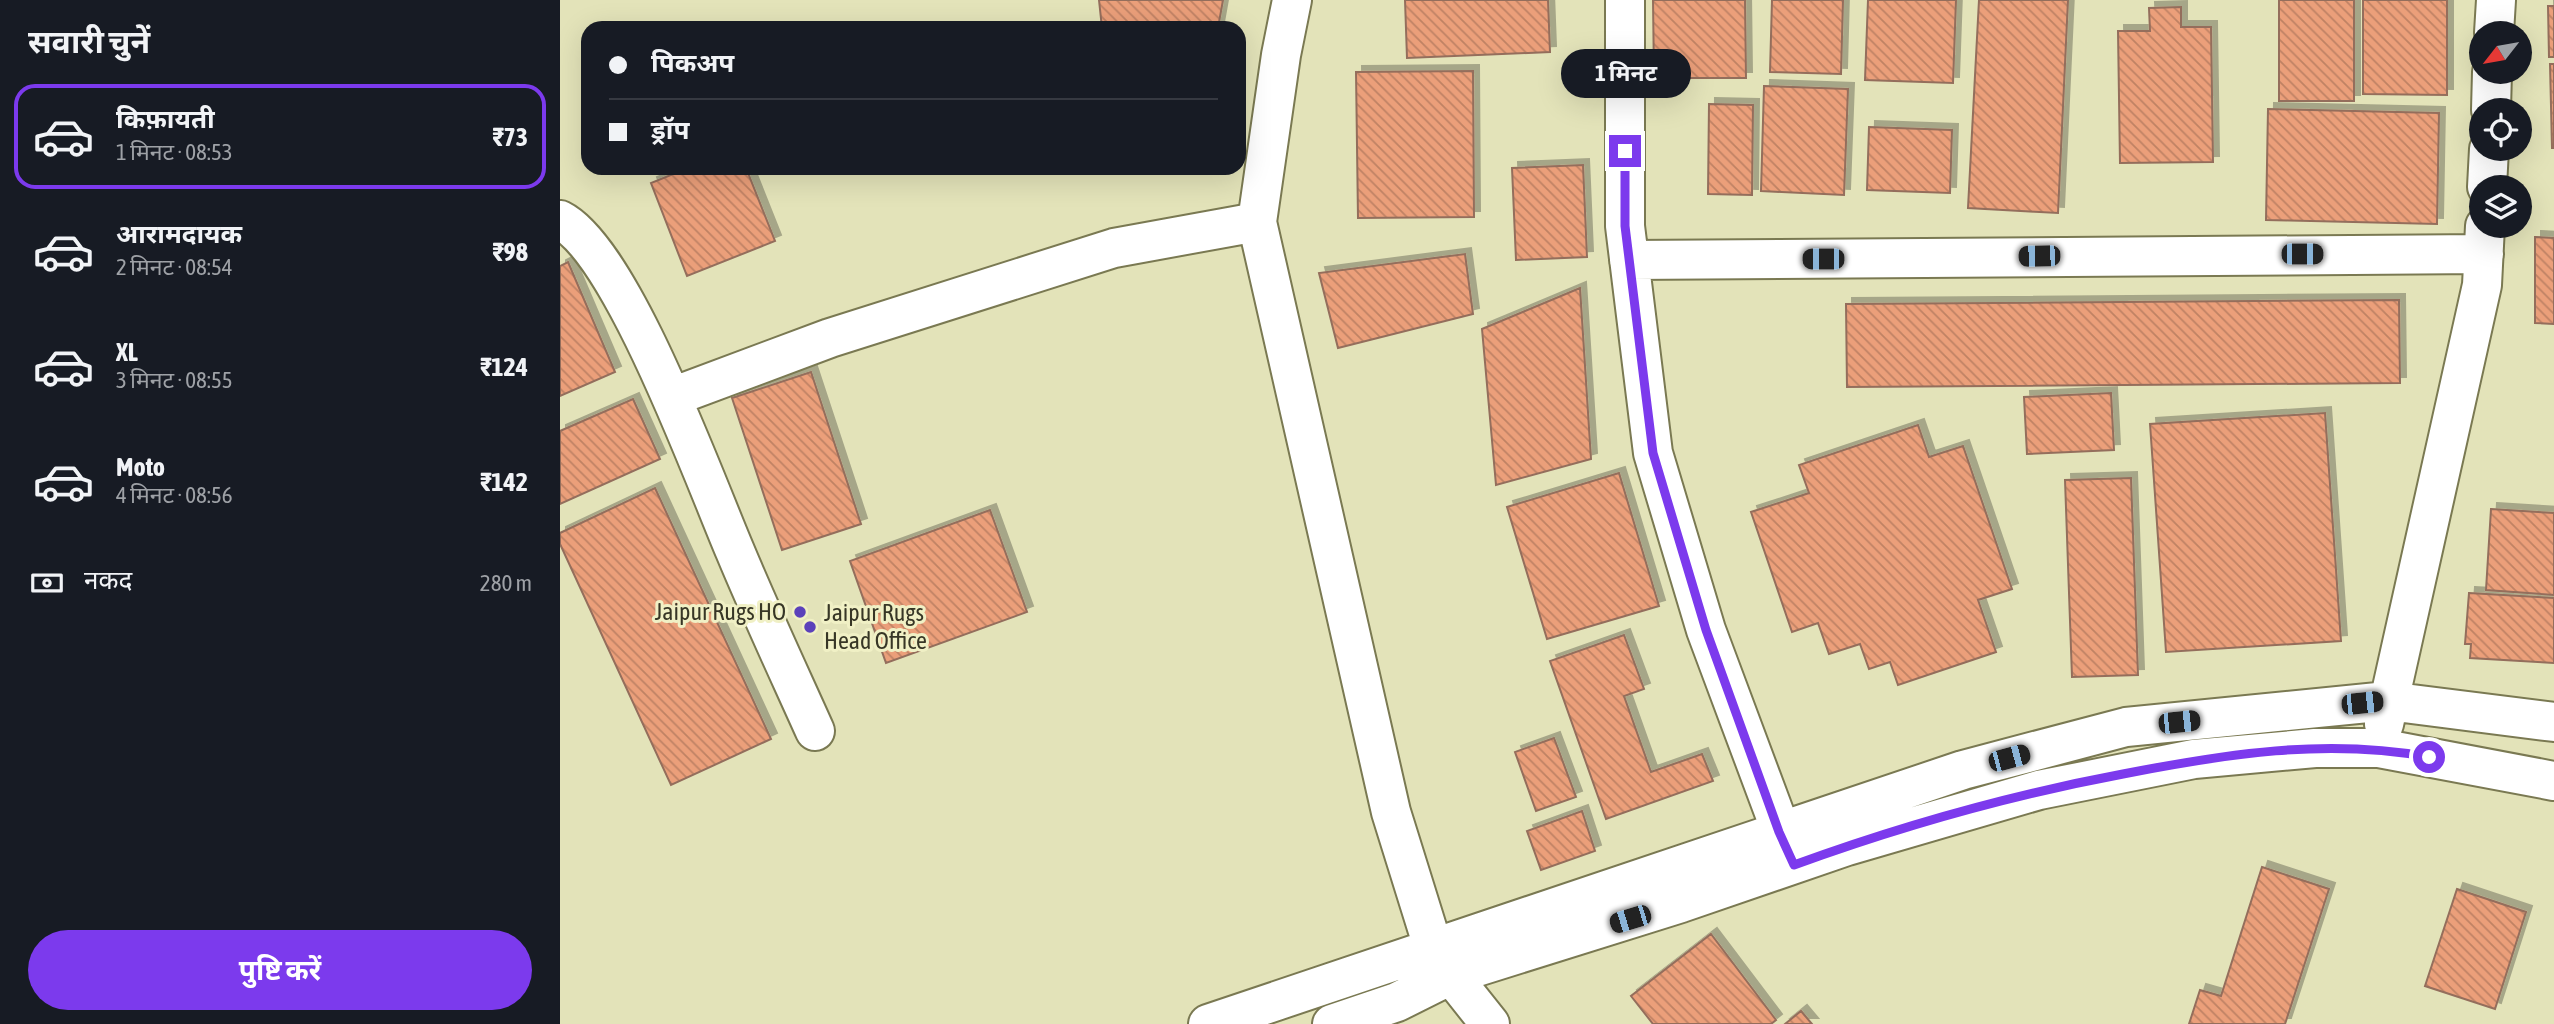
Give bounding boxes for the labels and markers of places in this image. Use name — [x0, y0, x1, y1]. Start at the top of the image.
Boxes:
place label: Jaipur Rugs HO — [655, 598, 786, 625]
place label: Jaipur Rugs Head Office — [824, 599, 927, 654]
marker: Jaipur Rugs HO — [792, 604, 808, 620]
marker: Jaipur Rugs Head Office — [802, 619, 818, 635]

